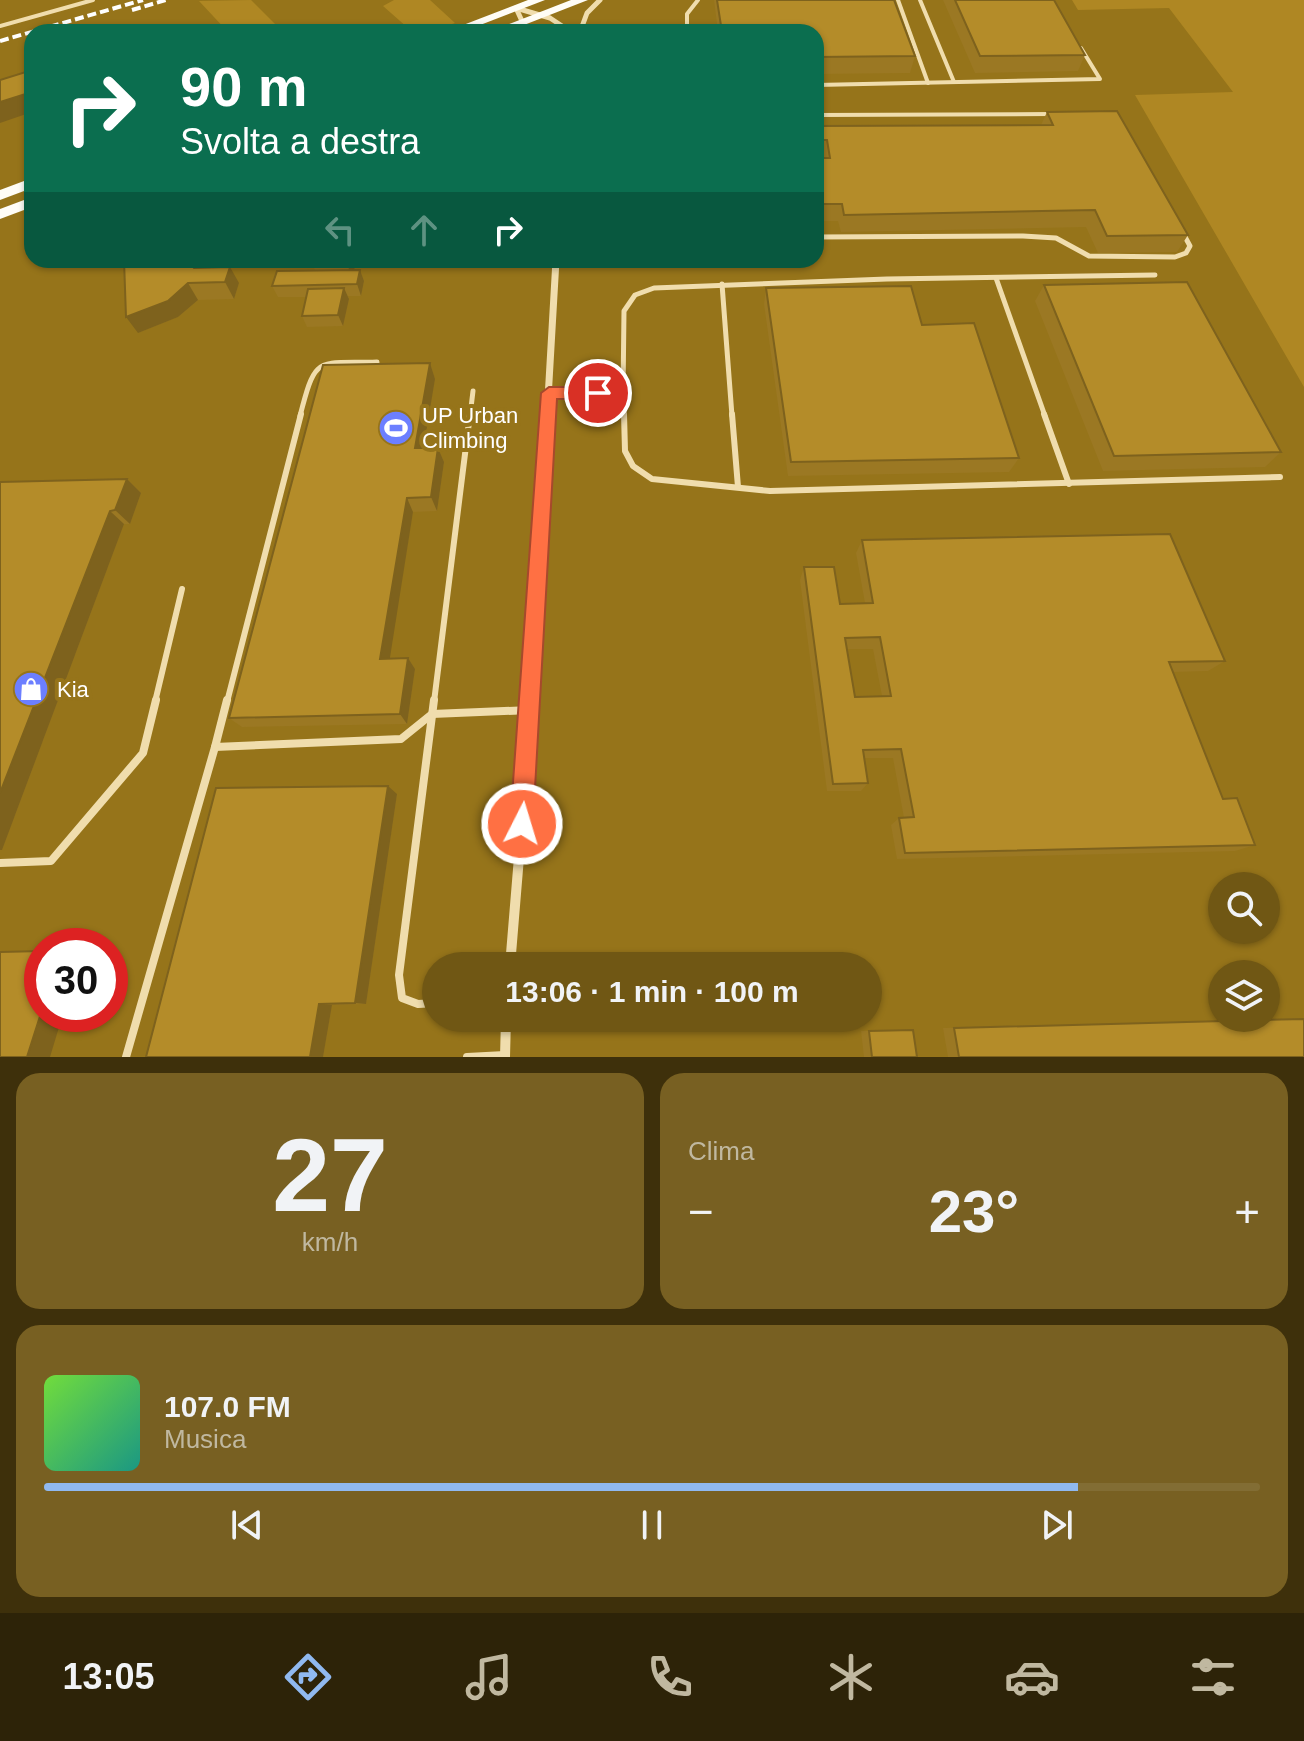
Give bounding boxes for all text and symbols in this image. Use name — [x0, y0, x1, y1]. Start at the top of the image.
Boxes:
text: 90 m — [180, 55, 308, 118]
icon: right — [48, 56, 152, 160]
text: Svolta a destra — [180, 121, 420, 162]
icon: left — [318, 208, 362, 252]
icon: ahead — [402, 208, 446, 252]
icon: right — [486, 208, 530, 252]
pin — [564, 359, 632, 427]
icon: arrive — [576, 371, 620, 415]
place label: UP Urban Climbing — [422, 403, 518, 453]
sports icon: UP Urban Climbing — [377, 409, 415, 447]
shop icon: Kia — [12, 670, 50, 708]
place label: Kia — [57, 677, 90, 702]
position arrow — [480, 782, 564, 866]
map controls — [1208, 872, 1280, 1032]
button: search — [1208, 872, 1280, 944]
speed limit sign: 30 — [24, 928, 128, 1032]
button: layers — [1208, 960, 1280, 1032]
text: 13:06 · 1 min · 100 m — [505, 975, 799, 1008]
text: 27 — [272, 1117, 388, 1233]
text: Clima — [688, 1136, 754, 1166]
text: 23° — [929, 1178, 1019, 1245]
text: − — [688, 1187, 714, 1236]
text: + — [1234, 1187, 1260, 1236]
text: km/h — [302, 1227, 358, 1257]
text: 107.0 FM — [164, 1390, 291, 1423]
text: Musica — [164, 1424, 246, 1454]
icon: previous — [225, 1503, 269, 1547]
icon: pause — [630, 1503, 674, 1547]
icon: next — [1035, 1503, 1079, 1547]
icon: directions — [280, 1649, 336, 1705]
icon: music — [461, 1649, 517, 1705]
icon: phone — [642, 1649, 698, 1705]
icon: climate — [823, 1649, 879, 1705]
icon: car — [1004, 1649, 1060, 1705]
icon: filters — [1185, 1649, 1241, 1705]
text: 13:05 — [63, 1656, 155, 1697]

